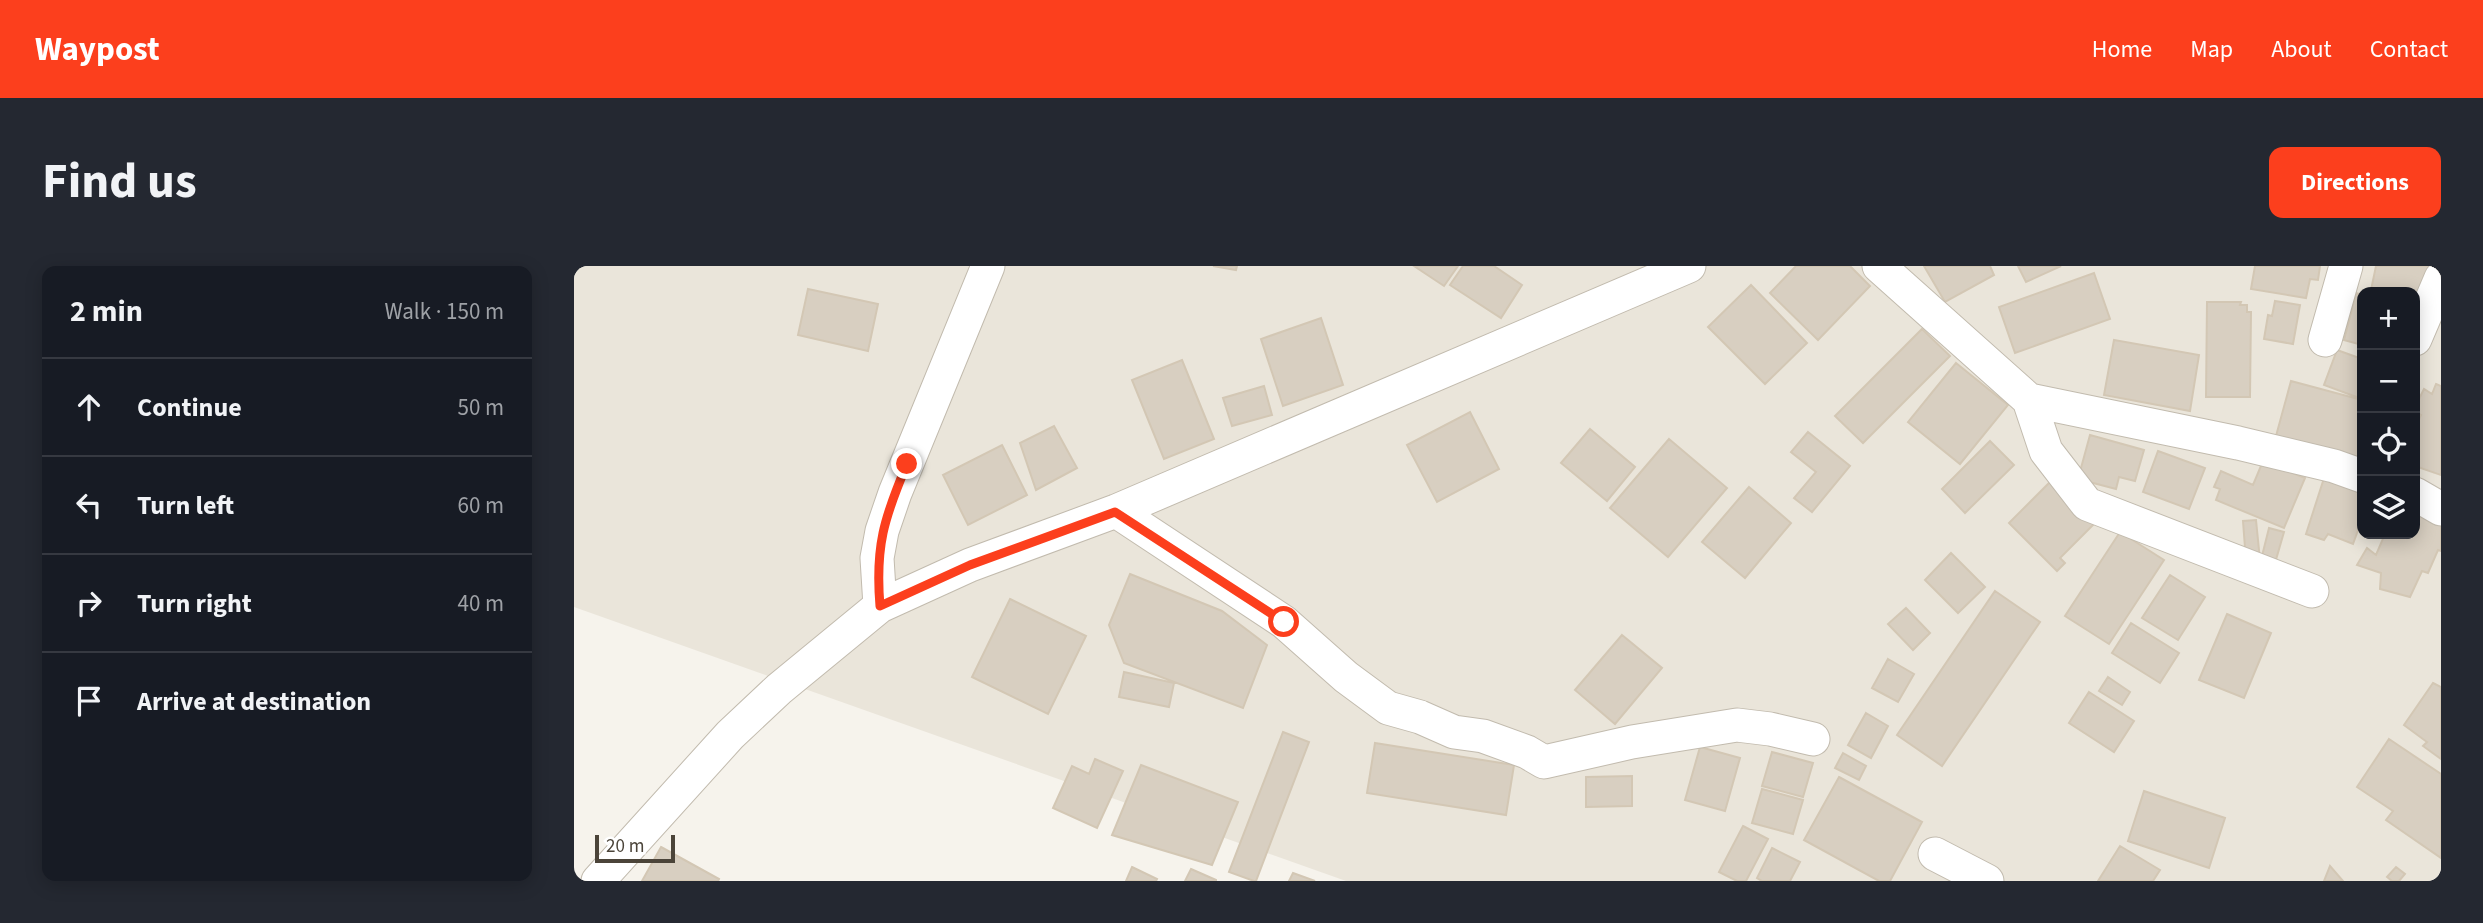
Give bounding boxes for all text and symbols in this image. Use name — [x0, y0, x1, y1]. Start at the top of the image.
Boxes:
text: Waypost — [35, 26, 160, 73]
text: Home — [2092, 32, 2152, 67]
text: Map — [2190, 32, 2233, 67]
text: About — [2271, 32, 2332, 67]
text: Contact — [2370, 32, 2448, 67]
text: Find us — [42, 147, 197, 217]
button: Directions — [2269, 147, 2441, 218]
map controls — [2357, 287, 2420, 539]
button: + — [2357, 287, 2420, 350]
text: 2 min — [70, 290, 143, 333]
text: Walk · 150 m — [385, 295, 504, 328]
button: − — [2357, 350, 2420, 413]
icon: ahead — [70, 388, 108, 426]
text: Continue — [137, 389, 242, 426]
text: 50 m — [457, 391, 504, 424]
button: locate — [2357, 413, 2420, 476]
route end — [891, 448, 922, 479]
button: layers — [2357, 476, 2420, 539]
icon: left — [70, 486, 108, 524]
text: Turn left — [137, 487, 234, 524]
text: 60 m — [457, 489, 504, 522]
icon: right — [70, 584, 108, 622]
text: Turn right — [137, 585, 252, 622]
text: 40 m — [457, 587, 504, 620]
route start — [1268, 606, 1299, 637]
icon: arrive — [70, 682, 108, 720]
text: Arrive at destination — [137, 683, 371, 720]
scale bar — [595, 832, 676, 864]
text: 20 m — [606, 833, 644, 860]

